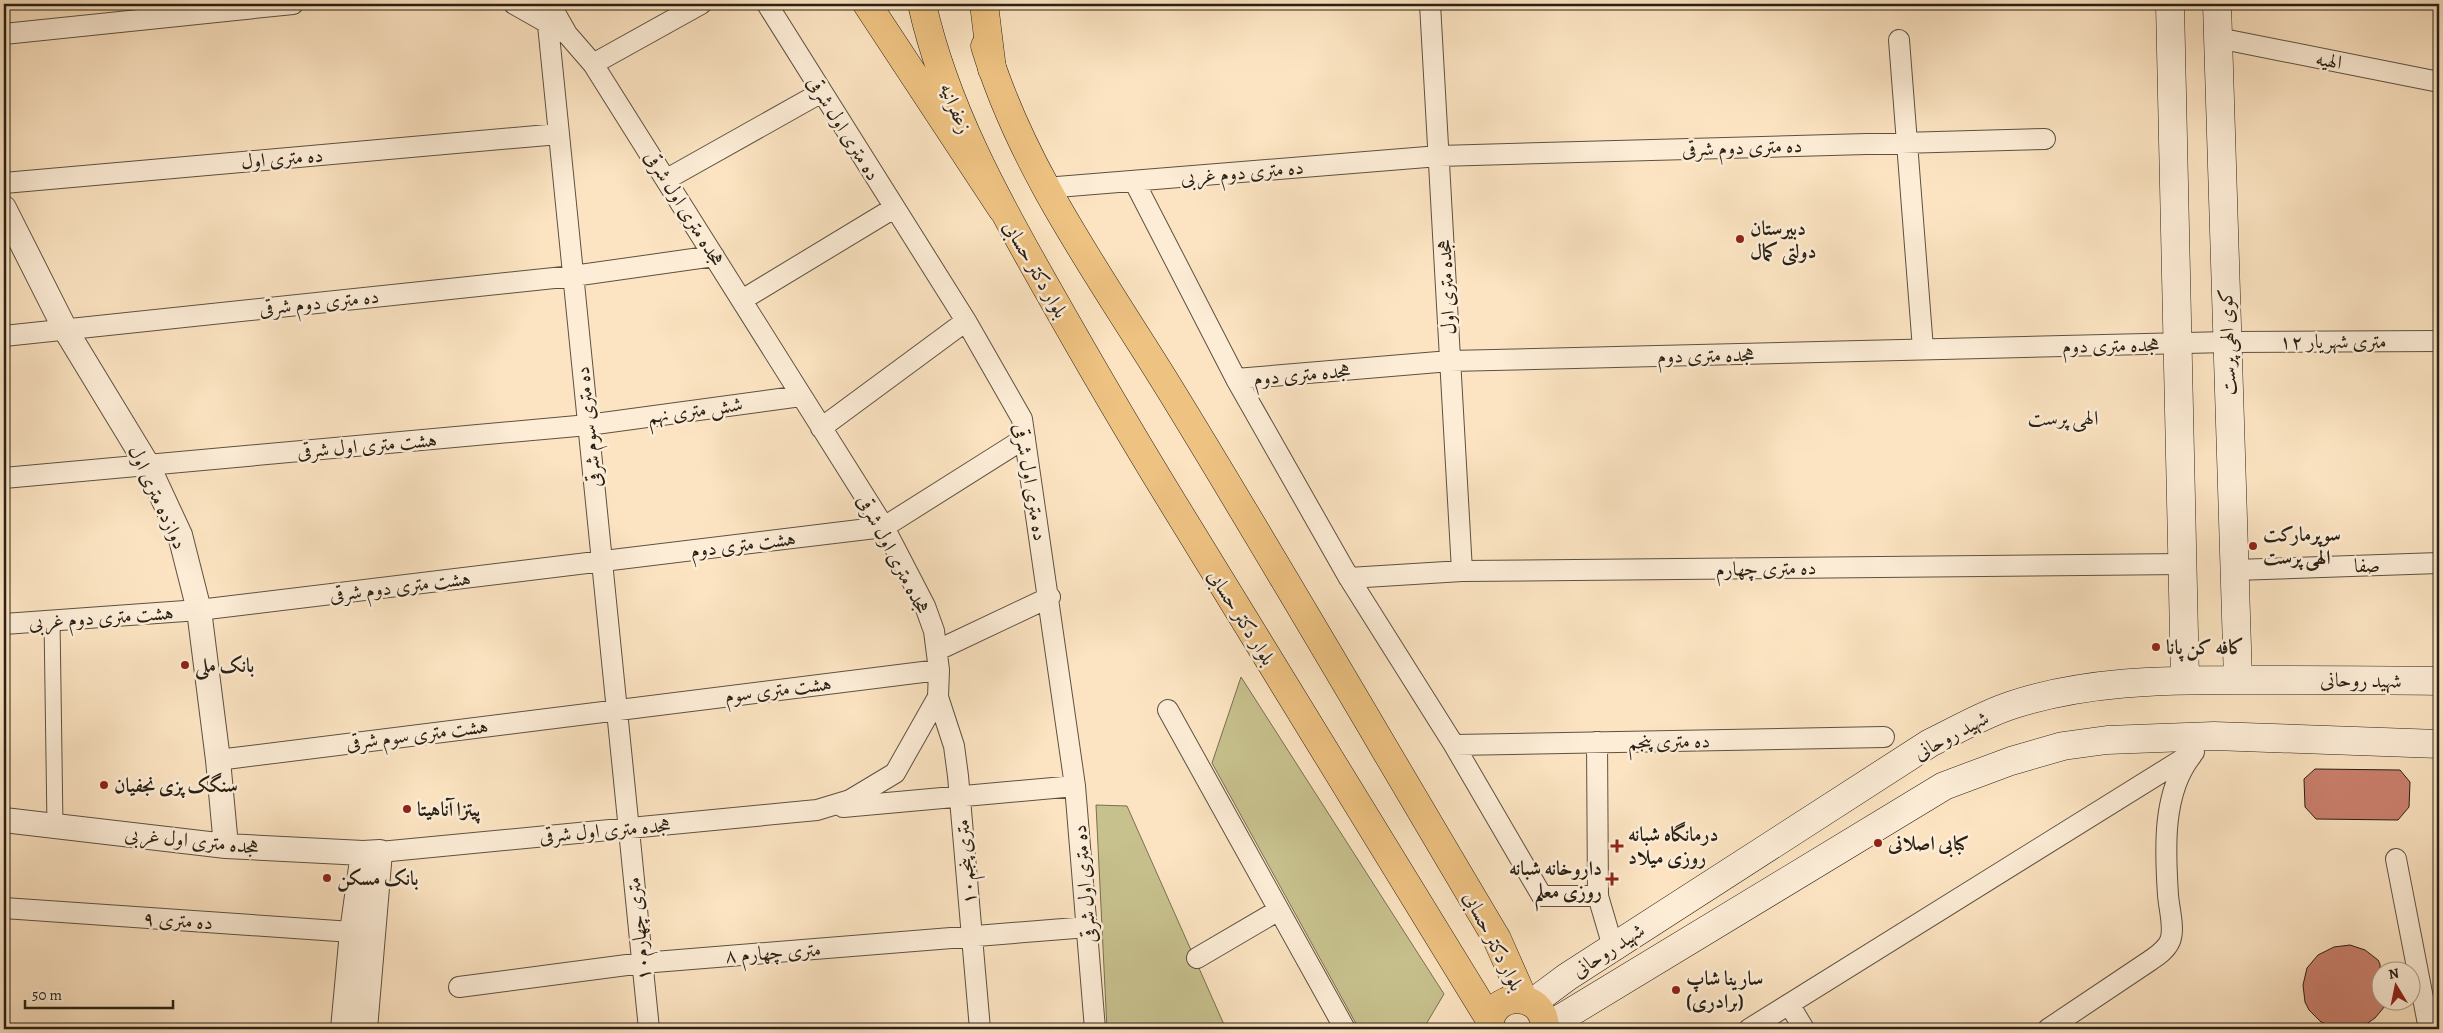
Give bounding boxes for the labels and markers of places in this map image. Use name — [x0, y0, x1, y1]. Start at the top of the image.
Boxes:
place label: دبیرستان دولتی کمال — [1750, 215, 1816, 266]
marker: دبیرستان دولتی کمال — [1734, 233, 1746, 245]
place label: سوپرمارکت الهی پرست — [2263, 521, 2341, 571]
marker: سوپرمارکت الهی پرست — [2247, 540, 2259, 552]
place label: کافه کن پانا — [2166, 634, 2244, 662]
marker: کافه کن پانا — [2150, 641, 2162, 653]
place label: بانک ملی — [194, 652, 255, 681]
marker: بانک ملی — [179, 659, 191, 671]
place label: سنگک پزی نجفیان — [114, 772, 238, 799]
marker: سنگک پزی نجفیان — [98, 779, 110, 791]
place label: پیتزا آناهیتا — [417, 796, 481, 824]
marker: پیتزا آناهیتا — [401, 803, 413, 815]
place label: درمانگاه شبانه روزی میلاد — [1628, 821, 1719, 871]
place label: کبابی اصلانی — [1887, 830, 1969, 858]
marker: کبابی اصلانی — [1872, 837, 1884, 849]
marker: درمانگاه شبانه روزی میلاد — [1610, 839, 1624, 853]
place label: داروخانه شبانه روزی معلم — [1509, 855, 1602, 912]
place label: بانک مسکن — [337, 865, 419, 892]
marker: بانک مسکن — [321, 872, 333, 884]
marker: داروخانه شبانه روزی معلم — [1606, 873, 1618, 885]
place label: سارینا شاپ (برادری) — [1686, 965, 1763, 1015]
marker: سارینا شاپ (برادری) — [1670, 984, 1682, 996]

